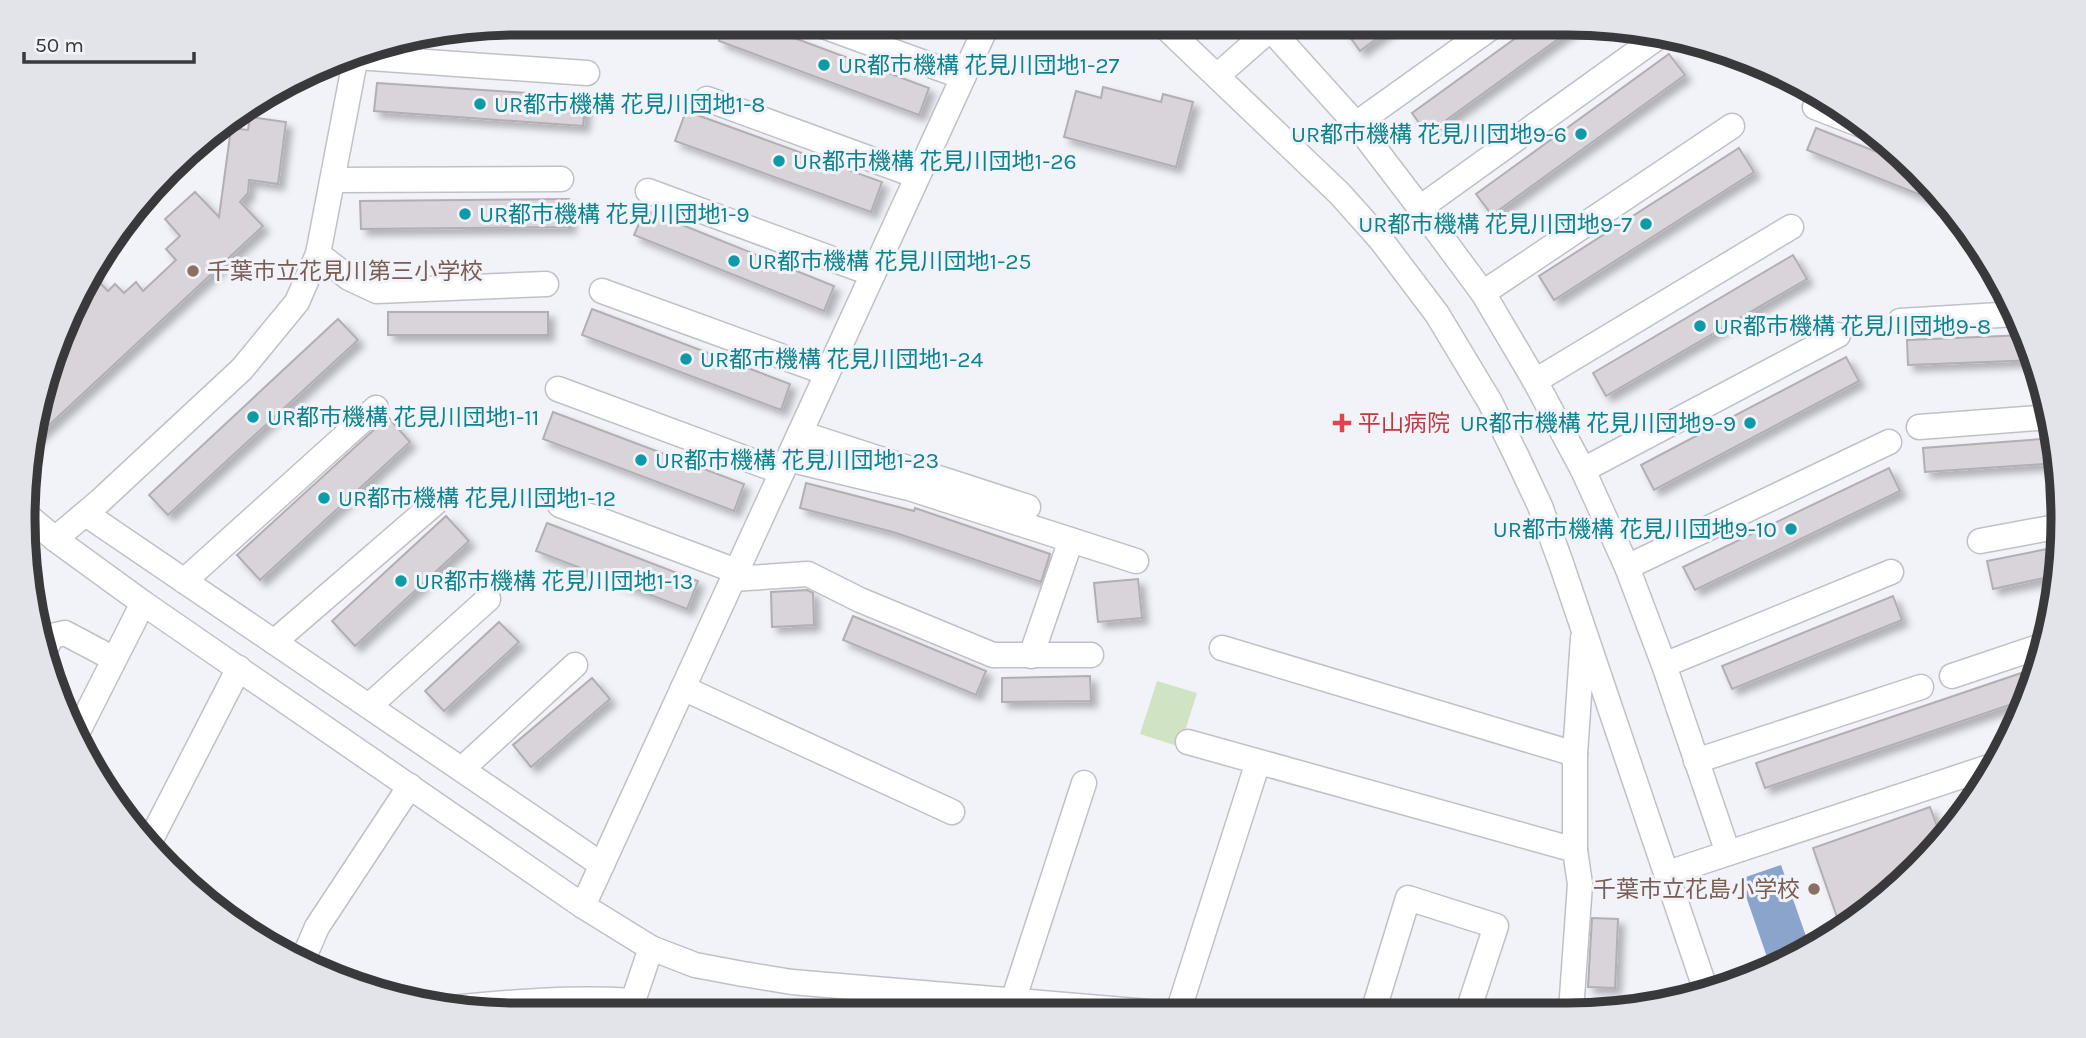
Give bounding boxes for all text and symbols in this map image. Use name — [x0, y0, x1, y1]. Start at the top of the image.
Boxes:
scale bar — [24, 21, 194, 65]
text: 50 m — [35, 33, 84, 57]
place label: UR都市機構 花見川団地1-27 — [838, 52, 1120, 79]
marker: UR都市機構 花見川団地1-27 — [816, 57, 832, 73]
place label: UR都市機構 花見川団地1-8 — [494, 91, 765, 118]
marker: UR都市機構 花見川団地1-8 — [472, 96, 488, 112]
place label: UR都市機構 花見川団地9-6 — [1291, 121, 1567, 148]
marker: UR都市機構 花見川団地9-6 — [1573, 126, 1589, 142]
place label: UR都市機構 花見川団地1-26 — [793, 148, 1077, 175]
marker: UR都市機構 花見川団地1-26 — [771, 153, 787, 169]
place label: UR都市機構 花見川団地1-9 — [479, 201, 750, 228]
marker: UR都市機構 花見川団地1-9 — [457, 206, 473, 222]
place label: UR都市機構 花見川団地9-7 — [1358, 211, 1632, 238]
marker: UR都市機構 花見川団地9-7 — [1638, 216, 1654, 232]
place label: UR都市機構 花見川団地1-25 — [748, 248, 1032, 275]
marker: UR都市機構 花見川団地1-25 — [726, 253, 742, 269]
place label: 千葉市立花見川第三小学校 — [207, 258, 483, 285]
marker: 千葉市立花見川第三小学校 — [185, 263, 201, 279]
place label: UR都市機構 花見川団地9-8 — [1714, 313, 1991, 340]
marker: UR都市機構 花見川団地9-8 — [1692, 318, 1708, 334]
place label: UR都市機構 花見川団地1-24 — [700, 346, 984, 373]
marker: UR都市機構 花見川団地1-24 — [678, 351, 694, 367]
place label: UR都市機構 花見川団地1-11 — [267, 404, 539, 431]
marker: UR都市機構 花見川団地1-11 — [245, 409, 261, 425]
place label: 平山病院 — [1358, 410, 1450, 437]
place label: UR都市機構 花見川団地9-9 — [1460, 410, 1736, 437]
marker: 平山病院 — [1332, 413, 1352, 433]
marker: UR都市機構 花見川団地9-9 — [1742, 415, 1758, 431]
place label: UR都市機構 花見川団地1-23 — [655, 447, 939, 474]
marker: UR都市機構 花見川団地1-23 — [633, 452, 649, 468]
place label: UR都市機構 花見川団地1-12 — [338, 485, 616, 512]
marker: UR都市機構 花見川団地1-12 — [316, 490, 332, 506]
place label: UR都市機構 花見川団地9-10 — [1493, 516, 1777, 543]
marker: UR都市機構 花見川団地9-10 — [1783, 521, 1799, 537]
place label: UR都市機構 花見川団地1-13 — [415, 568, 693, 595]
marker: UR都市機構 花見川団地1-13 — [393, 573, 409, 589]
place label: 千葉市立花島小学校 — [1593, 876, 1800, 903]
marker: 千葉市立花島小学校 — [1806, 881, 1822, 897]

